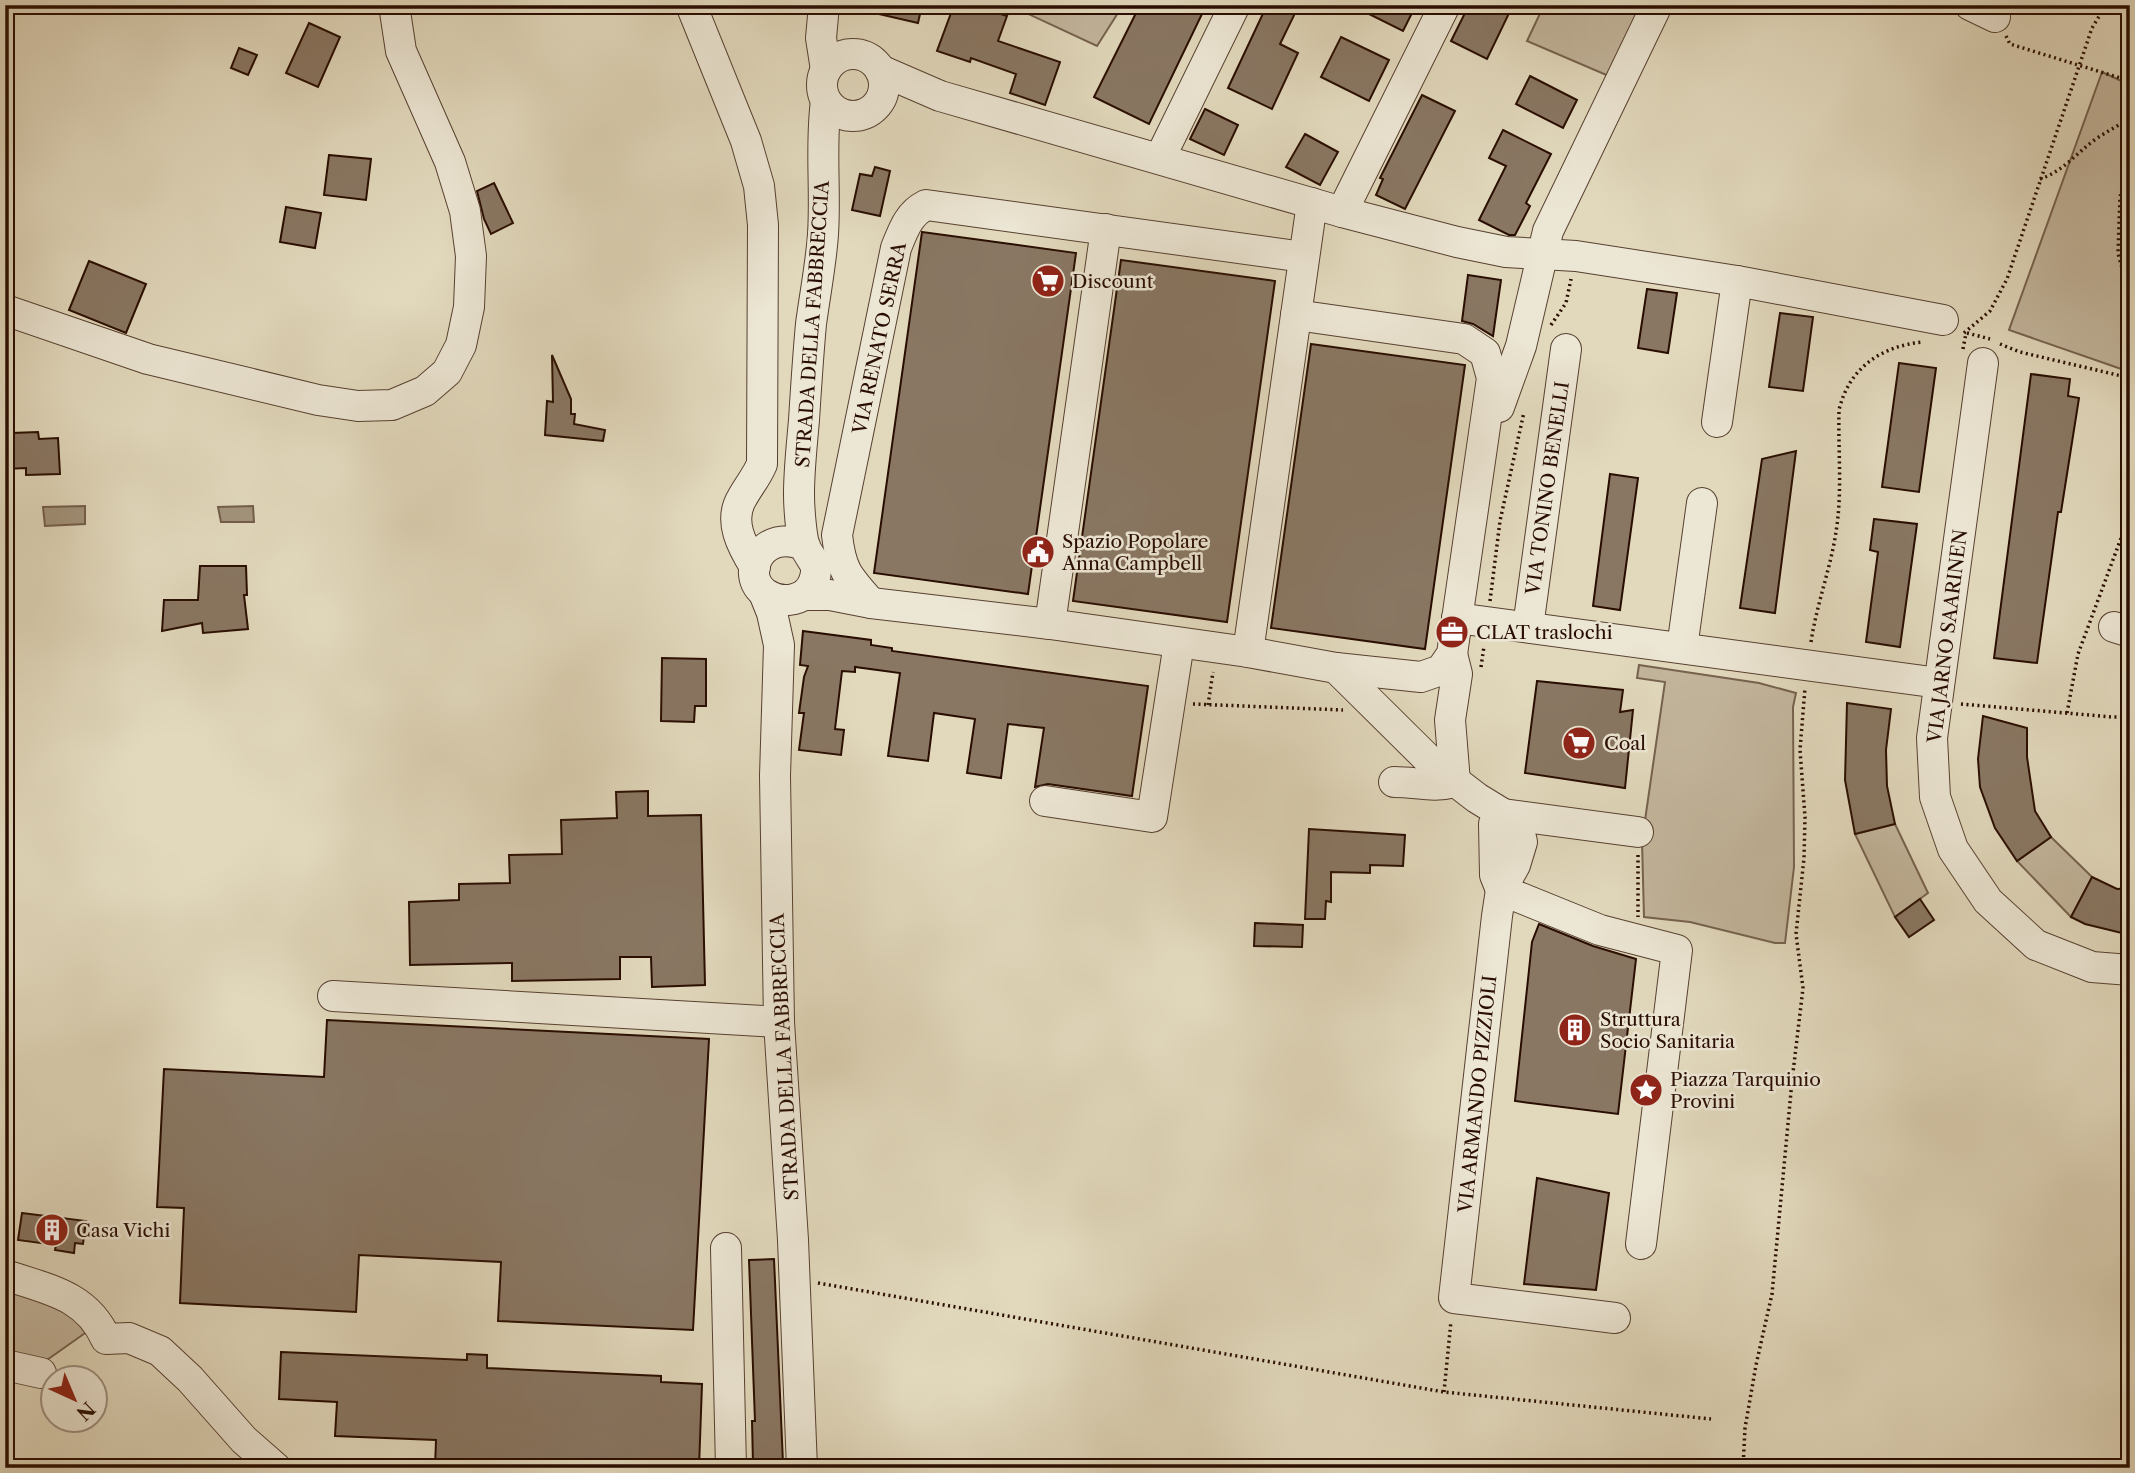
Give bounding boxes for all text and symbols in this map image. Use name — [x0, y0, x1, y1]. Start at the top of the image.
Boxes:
street label: STRADA DELLA FABBRECCIA — [791, 179, 834, 468]
street label: VIA RENATO SERRA — [848, 239, 911, 437]
supermarket icon: Discount — [1029, 262, 1067, 300]
place label: Discount — [1072, 270, 1154, 293]
street label: VIA TONINO BENELLI — [1521, 380, 1574, 597]
street label: VIA JARNO SAARINEN — [1923, 528, 1972, 745]
place label: Spazio Popolare Anna Campbell — [1061, 530, 1208, 575]
public building icon: Spazio Popolare Anna Campbell — [1019, 533, 1057, 571]
office icon: CLAT traslochi — [1433, 613, 1471, 651]
place label: CLAT traslochi — [1476, 621, 1613, 644]
supermarket icon: Coal — [1560, 724, 1598, 762]
place label: Coal — [1604, 732, 1646, 755]
street label: STRADA DELLA FABBRECCIA — [765, 912, 804, 1201]
street label: VIA ARMANDO PIZZIOLI — [1453, 974, 1501, 1215]
place label: Struttura Socio Sanitaria — [1600, 1008, 1735, 1053]
building icon: Struttura Socio Sanitaria — [1556, 1011, 1594, 1049]
place label: Piazza Tarquinio Provini — [1670, 1068, 1821, 1113]
place icon: Piazza Tarquinio Provini — [1627, 1071, 1665, 1109]
building icon: Casa Vichi — [33, 1211, 71, 1249]
place label: Casa Vichi — [76, 1219, 170, 1242]
north arrow — [38, 1364, 108, 1434]
text: N — [72, 1397, 99, 1425]

